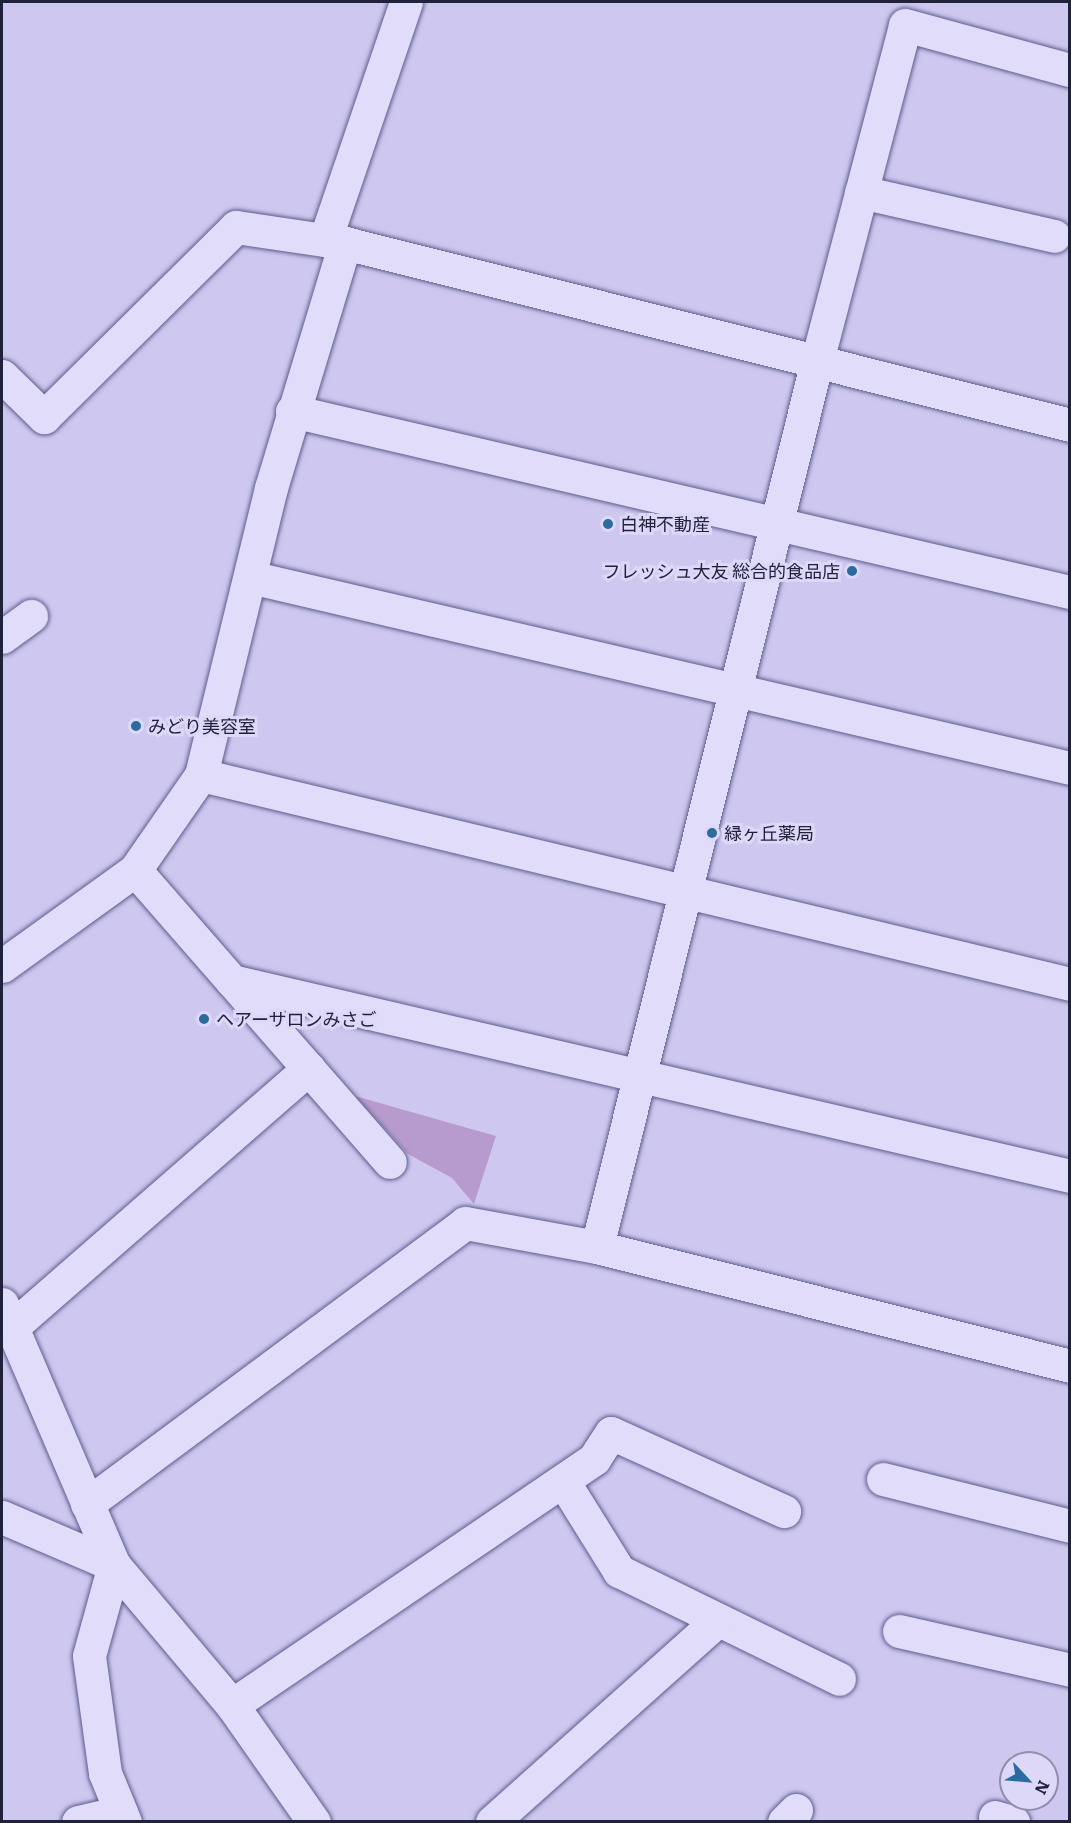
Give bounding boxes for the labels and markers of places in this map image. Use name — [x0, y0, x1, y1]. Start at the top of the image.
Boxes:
place label: 白神不動産 — [620, 513, 710, 535]
marker: 白神不動産 — [601, 517, 615, 531]
place label: フレッシュ大友 総合的食品店 — [602, 560, 840, 582]
marker: フレッシュ大友 総合的食品店 — [845, 564, 859, 578]
place label: みどり美容室 — [148, 715, 256, 737]
marker: みどり美容室 — [129, 719, 143, 733]
place label: 緑ヶ丘薬局 — [724, 822, 814, 844]
marker: 緑ヶ丘薬局 — [705, 826, 719, 840]
place label: ヘアーサロンみさご — [216, 1008, 377, 1030]
marker: ヘアーサロンみさご — [197, 1012, 211, 1026]

